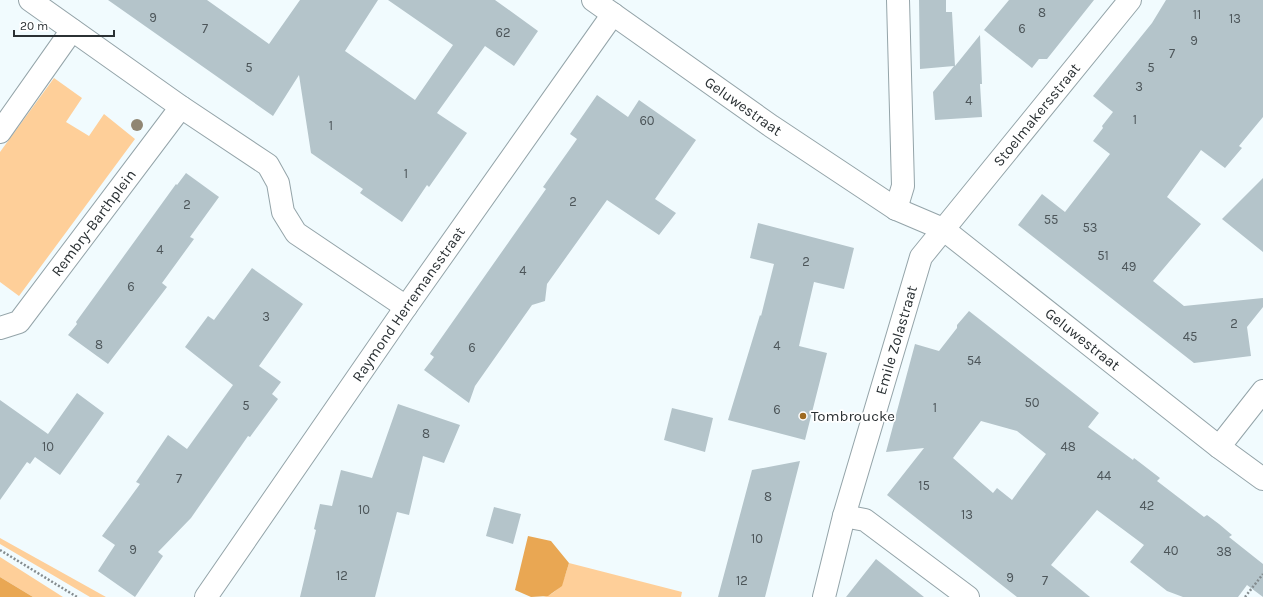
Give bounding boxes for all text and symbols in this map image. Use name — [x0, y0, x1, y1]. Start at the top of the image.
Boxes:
house number: 8 — [1038, 5, 1046, 20]
house number: 11 — [1193, 7, 1201, 22]
house number: 9 — [149, 10, 157, 25]
house number: 13 — [1229, 11, 1241, 26]
scale bar — [14, 12, 114, 38]
text: 20 m — [20, 19, 48, 33]
house number: 7 — [202, 21, 208, 36]
house number: 6 — [1018, 21, 1026, 36]
house number: 62 — [496, 25, 510, 40]
house number: 9 — [1190, 33, 1198, 48]
house number: 7 — [1169, 46, 1175, 61]
street label: Stoelmakersstraat — [989, 59, 1084, 170]
house number: 5 — [245, 60, 253, 75]
house number: 5 — [1147, 60, 1155, 75]
street label: Geluwestraat — [701, 73, 786, 140]
house number: 3 — [1135, 79, 1143, 94]
house number: 4 — [965, 93, 973, 108]
house number: 1 — [1133, 112, 1137, 127]
house number: 60 — [639, 113, 655, 128]
house number: 1 — [329, 118, 333, 133]
street label: Rembry-Barthplein — [48, 166, 140, 280]
house number: 1 — [404, 166, 408, 181]
house number: 2 — [569, 194, 577, 209]
house number: 2 — [183, 197, 191, 212]
house number: 55 — [1044, 212, 1058, 227]
house number: 53 — [1082, 220, 1098, 235]
street label: Raymond Herremansstraat — [348, 223, 469, 385]
house number: 4 — [156, 242, 164, 257]
house number: 51 — [1097, 248, 1109, 263]
house number: 2 — [802, 254, 810, 269]
house number: 49 — [1122, 259, 1136, 274]
house number: 4 — [519, 263, 527, 278]
house number: 6 — [127, 279, 135, 294]
street label: Emile Zolastraat — [872, 283, 921, 397]
street label: Geluwestraat — [1041, 304, 1124, 374]
house number: 3 — [262, 309, 270, 324]
house number: 2 — [1230, 316, 1238, 331]
house number: 45 — [1183, 329, 1197, 344]
house number: 8 — [95, 337, 103, 352]
house number: 4 — [773, 338, 781, 353]
house number: 6 — [468, 340, 476, 355]
house number: 54 — [967, 353, 981, 368]
house number: 50 — [1024, 395, 1040, 410]
house number: 5 — [242, 398, 250, 413]
house number: 1 — [933, 400, 937, 415]
house number: 6 — [773, 402, 781, 417]
place label: Tombroucke — [811, 407, 895, 425]
marker: Tombroucke — [798, 411, 808, 421]
house number: 8 — [422, 426, 430, 441]
house number: 10 — [42, 439, 54, 454]
house number: 48 — [1060, 439, 1076, 454]
house number: 44 — [1097, 468, 1111, 483]
house number: 7 — [176, 471, 182, 486]
house number: 15 — [918, 478, 930, 493]
house number: 8 — [764, 489, 772, 504]
house number: 42 — [1140, 498, 1154, 513]
house number: 10 — [358, 502, 370, 517]
house number: 13 — [961, 507, 973, 522]
house number: 10 — [751, 531, 763, 546]
house number: 9 — [129, 542, 137, 557]
house number: 40 — [1164, 543, 1179, 558]
house number: 38 — [1216, 544, 1232, 559]
house number: 12 — [336, 568, 348, 583]
house number: 9 — [1006, 570, 1014, 585]
house number: 12 — [736, 573, 748, 588]
house number: 7 — [1042, 573, 1048, 588]

